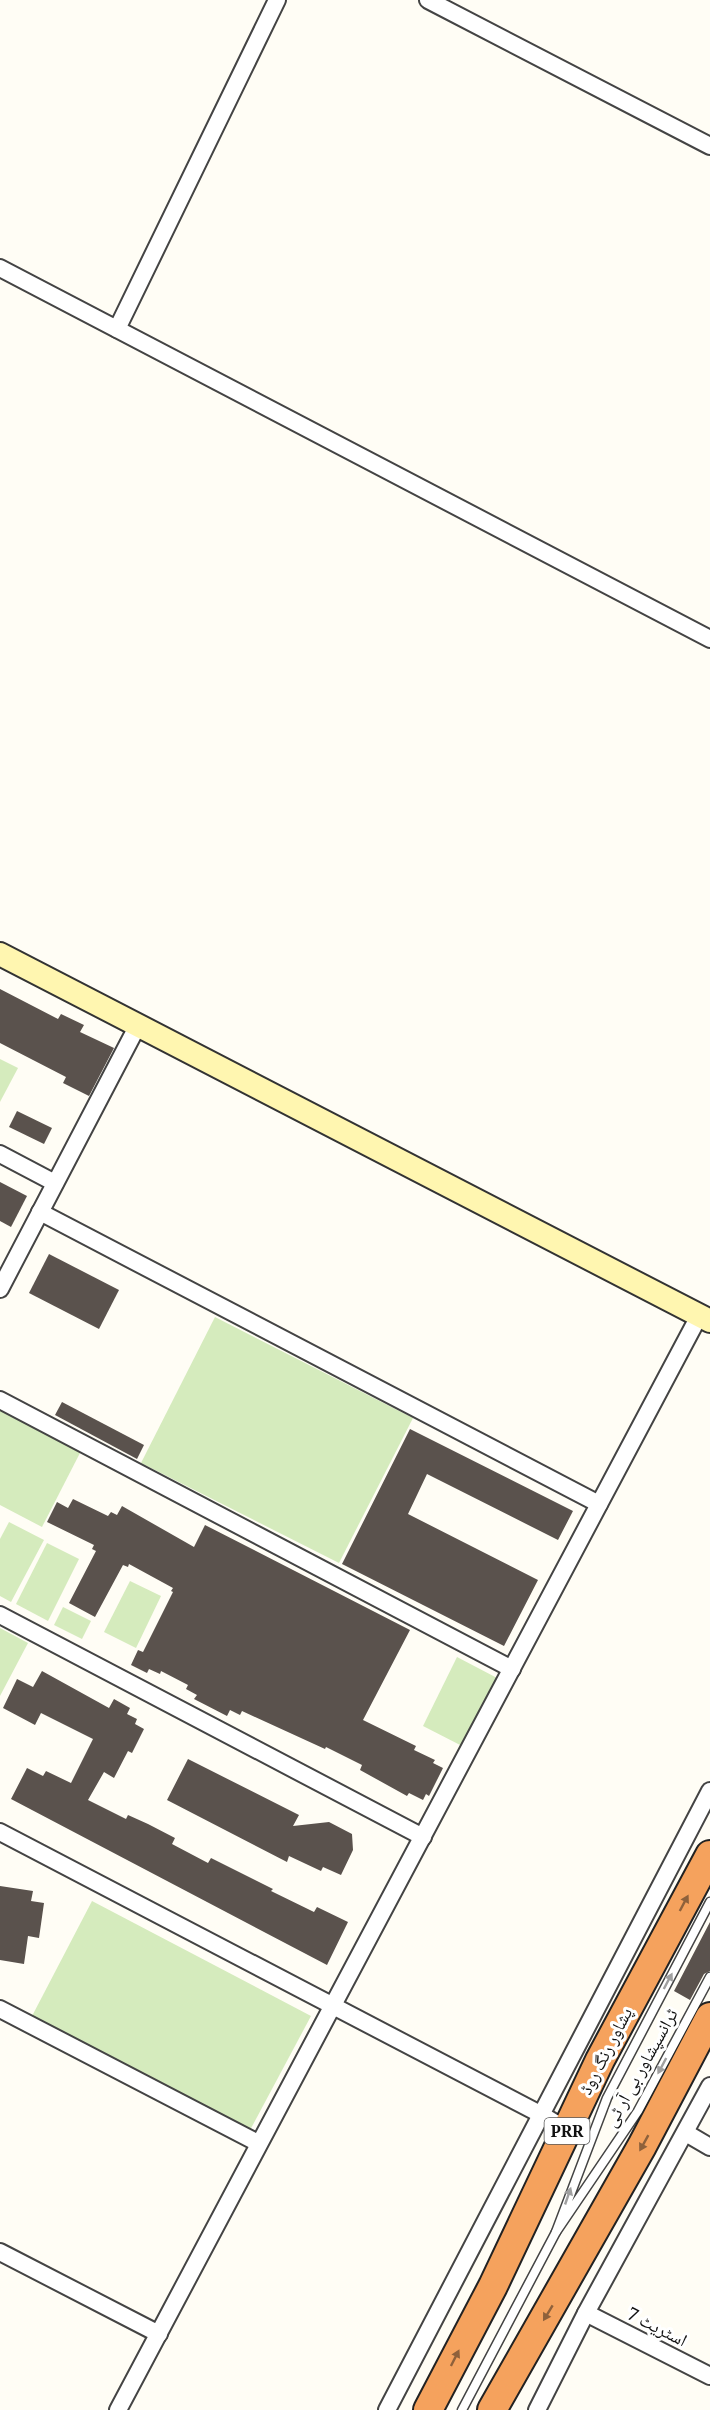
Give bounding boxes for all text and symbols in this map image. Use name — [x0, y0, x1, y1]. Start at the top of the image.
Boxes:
one-way arrow — [679, 1894, 689, 1911]
one-way arrow — [663, 1972, 673, 1989]
street label: پشاور رنگ روڈ — [573, 2003, 643, 2101]
street label: ٹرانسپشاور بی آر ٹی — [598, 2004, 688, 2134]
one-way arrow — [657, 2058, 667, 2075]
road number: PRR — [544, 2118, 590, 2144]
one-way arrow — [638, 2135, 649, 2151]
one-way arrow — [564, 2186, 574, 2204]
street label: اسٹریٹ 7 — [620, 2301, 692, 2357]
one-way arrow — [542, 2305, 553, 2321]
one-way arrow — [450, 2349, 460, 2366]

